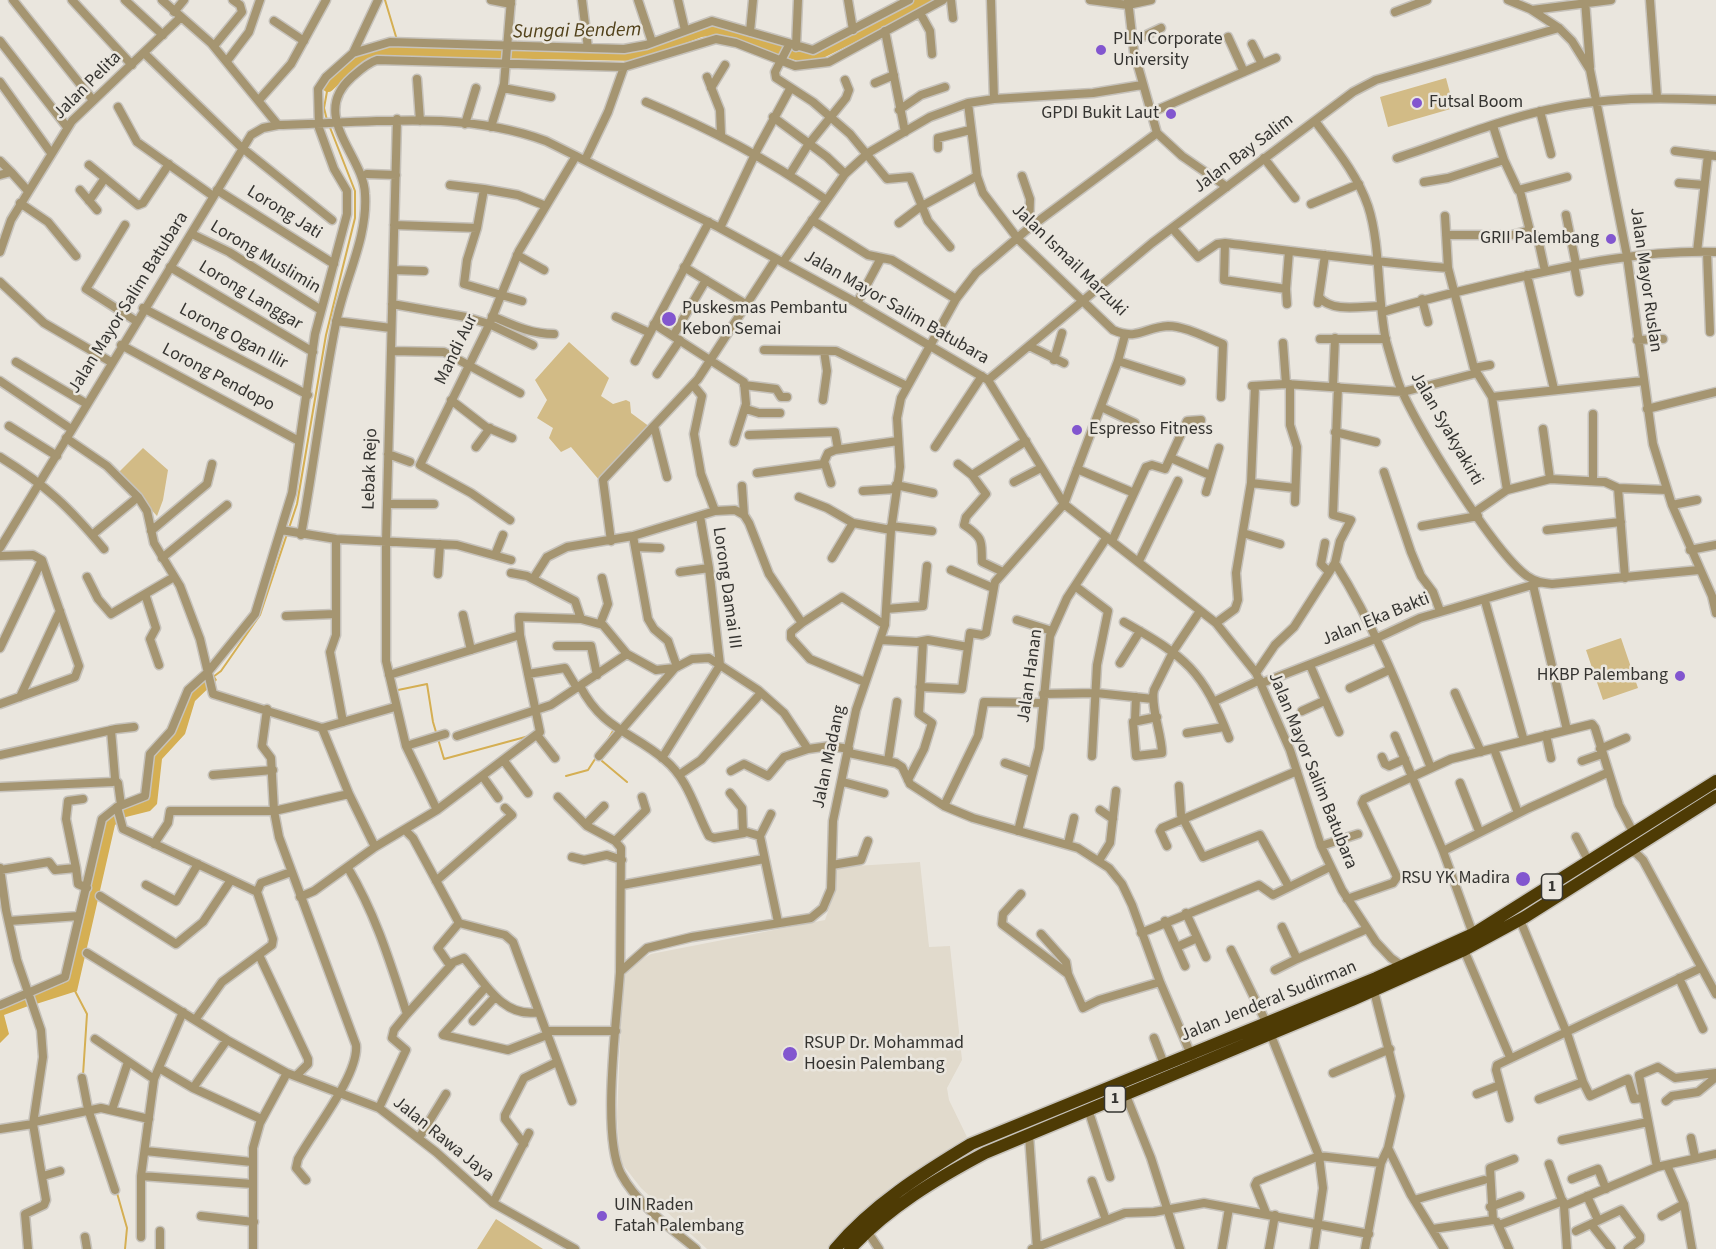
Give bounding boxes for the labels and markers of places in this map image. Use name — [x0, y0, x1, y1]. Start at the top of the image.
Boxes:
place label: PLN Corporate University — [1113, 29, 1223, 72]
marker: PLN Corporate University — [1094, 43, 1108, 57]
place label: Futsal Boom — [1429, 92, 1523, 114]
marker: Futsal Boom — [1410, 96, 1424, 110]
place label: GPDI Bukit Laut — [1041, 103, 1159, 125]
marker: GPDI Bukit Laut — [1164, 107, 1178, 121]
place label: GRII Palembang — [1480, 228, 1599, 250]
marker: GRII Palembang — [1604, 232, 1618, 246]
place label: Puskesmas Pembantu Kebon Semai — [682, 298, 848, 340]
marker: Puskesmas Pembantu Kebon Semai — [660, 310, 678, 328]
place label: Espresso Fitness — [1089, 419, 1213, 441]
marker: Espresso Fitness — [1070, 423, 1084, 437]
place label: HKBP Palembang — [1537, 665, 1668, 687]
marker: HKBP Palembang — [1673, 669, 1687, 683]
place label: RSU YK Madira — [1401, 868, 1510, 890]
marker: RSU YK Madira — [1514, 870, 1532, 888]
place label: RSUP Dr. Mohammad Hoesin Palembang — [804, 1033, 964, 1076]
marker: RSUP Dr. Mohammad Hoesin Palembang — [781, 1045, 799, 1063]
place label: UIN Raden Fatah Palembang — [614, 1195, 744, 1238]
marker: UIN Raden Fatah Palembang — [595, 1209, 609, 1223]

